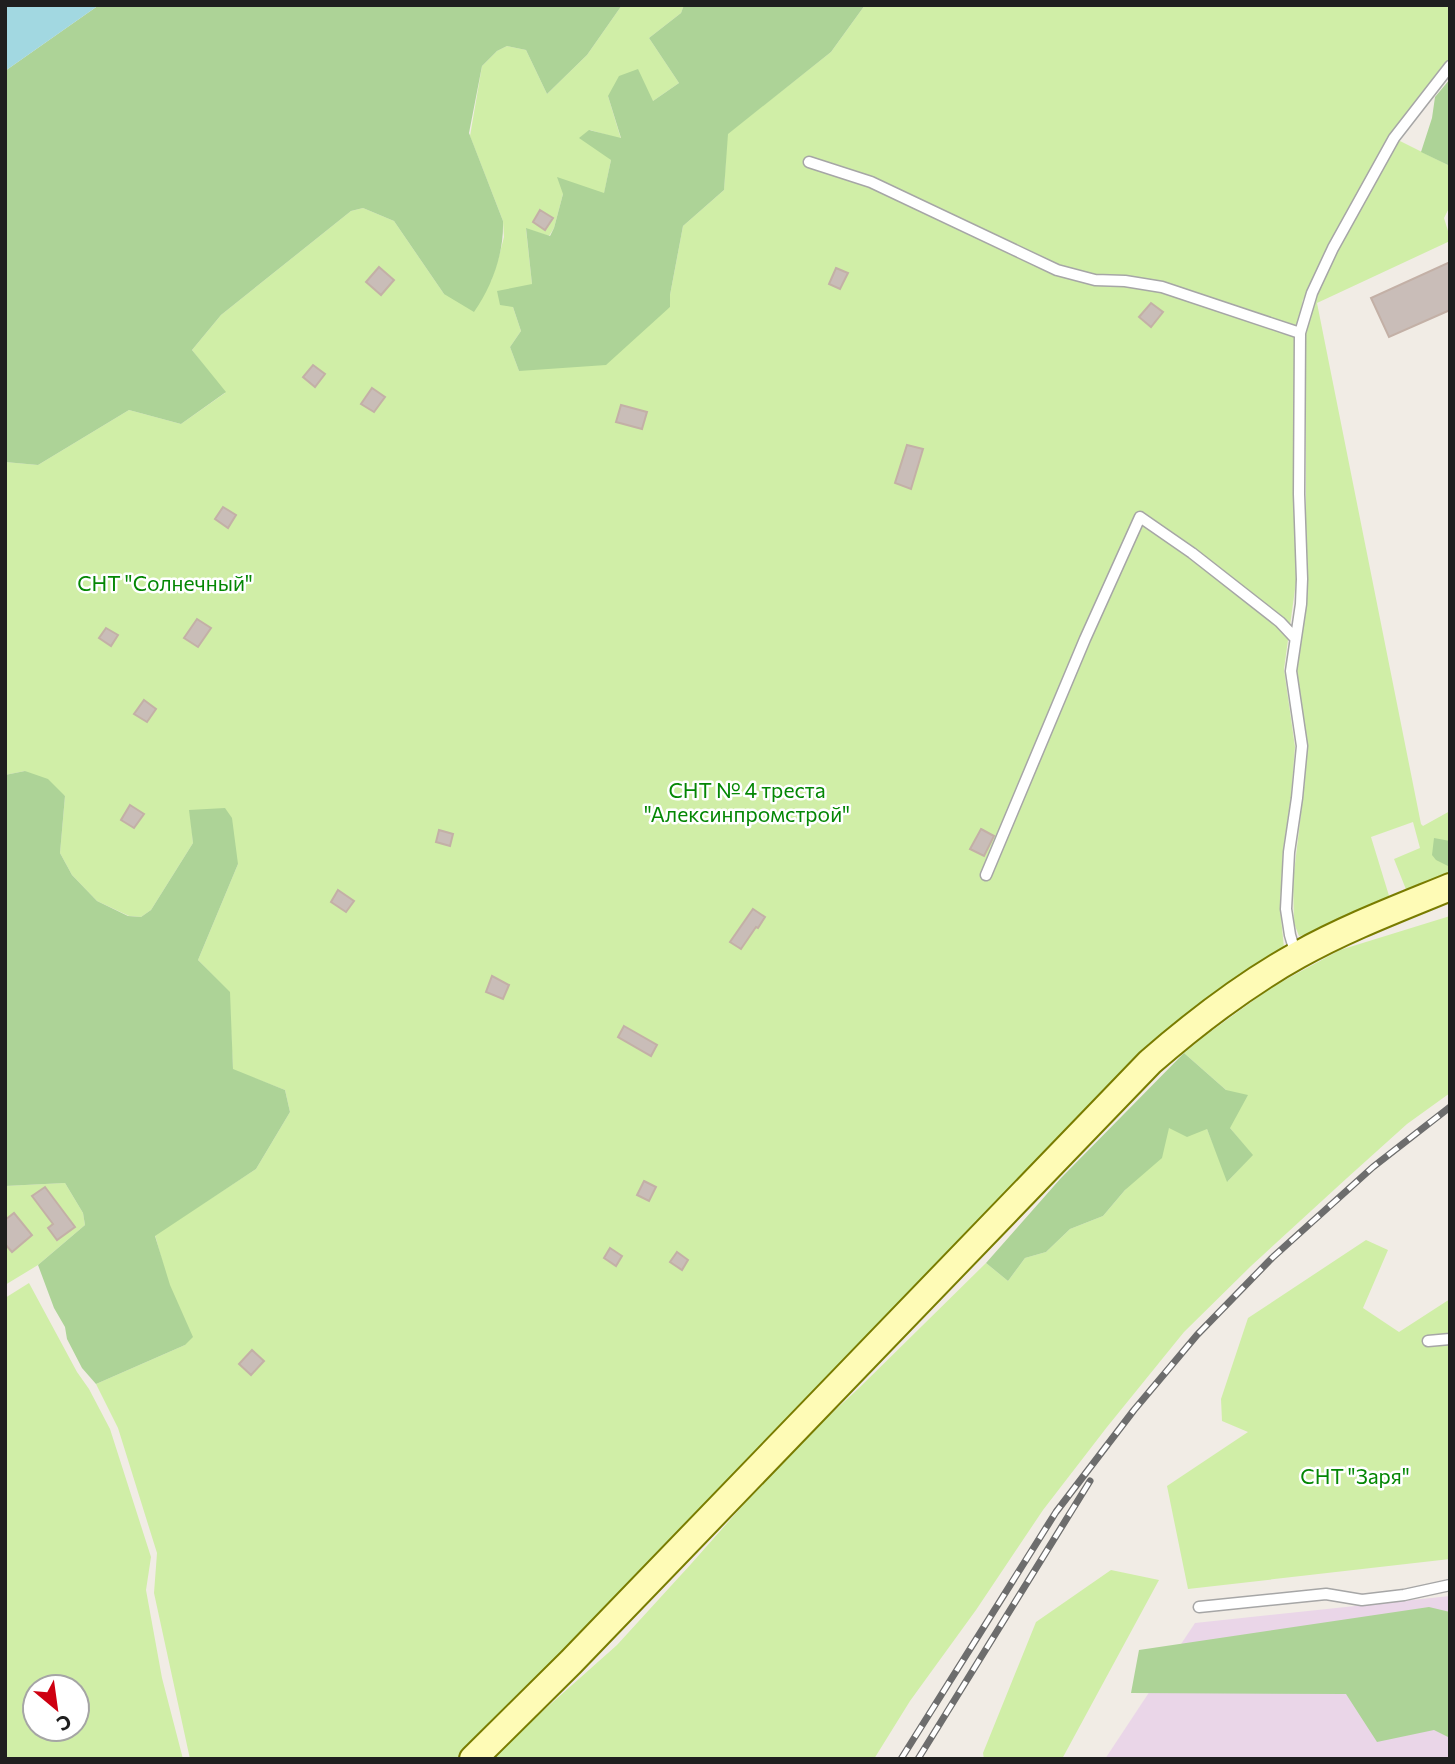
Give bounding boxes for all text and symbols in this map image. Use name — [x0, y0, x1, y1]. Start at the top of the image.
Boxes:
park label: СНТ "Солнечный" — [77, 570, 253, 595]
park label: СНТ № 4 треста "Алексинпромстрой" — [644, 777, 850, 826]
park label: СНТ "Заря" — [1300, 1463, 1410, 1488]
north arrow — [21, 1673, 91, 1743]
text: С — [53, 1710, 76, 1737]

